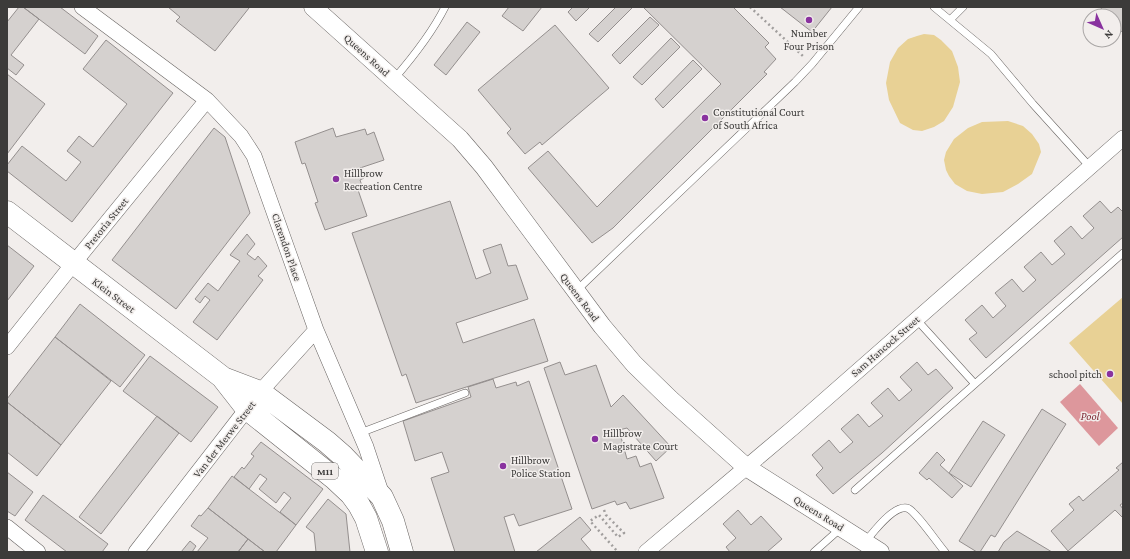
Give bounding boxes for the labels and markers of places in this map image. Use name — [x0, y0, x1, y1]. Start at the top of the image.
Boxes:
marker: Number Four Prison — [804, 15, 814, 25]
place label: Number Four Prison — [784, 27, 834, 52]
place label: Constitutional Court of South Africa — [713, 106, 805, 131]
marker: Constitutional Court of South Africa — [700, 113, 710, 123]
place label: Hillbrow Recreation Centre — [344, 167, 422, 192]
marker: Hillbrow Recreation Centre — [331, 174, 341, 184]
place label: school pitch — [1049, 368, 1102, 381]
marker: school pitch — [1105, 369, 1115, 379]
place label: Hillbrow Magistrate Court — [603, 427, 678, 453]
marker: Hillbrow Magistrate Court — [590, 434, 600, 444]
place label: Hillbrow Police Station — [511, 454, 571, 479]
marker: Hillbrow Police Station — [498, 461, 508, 471]

